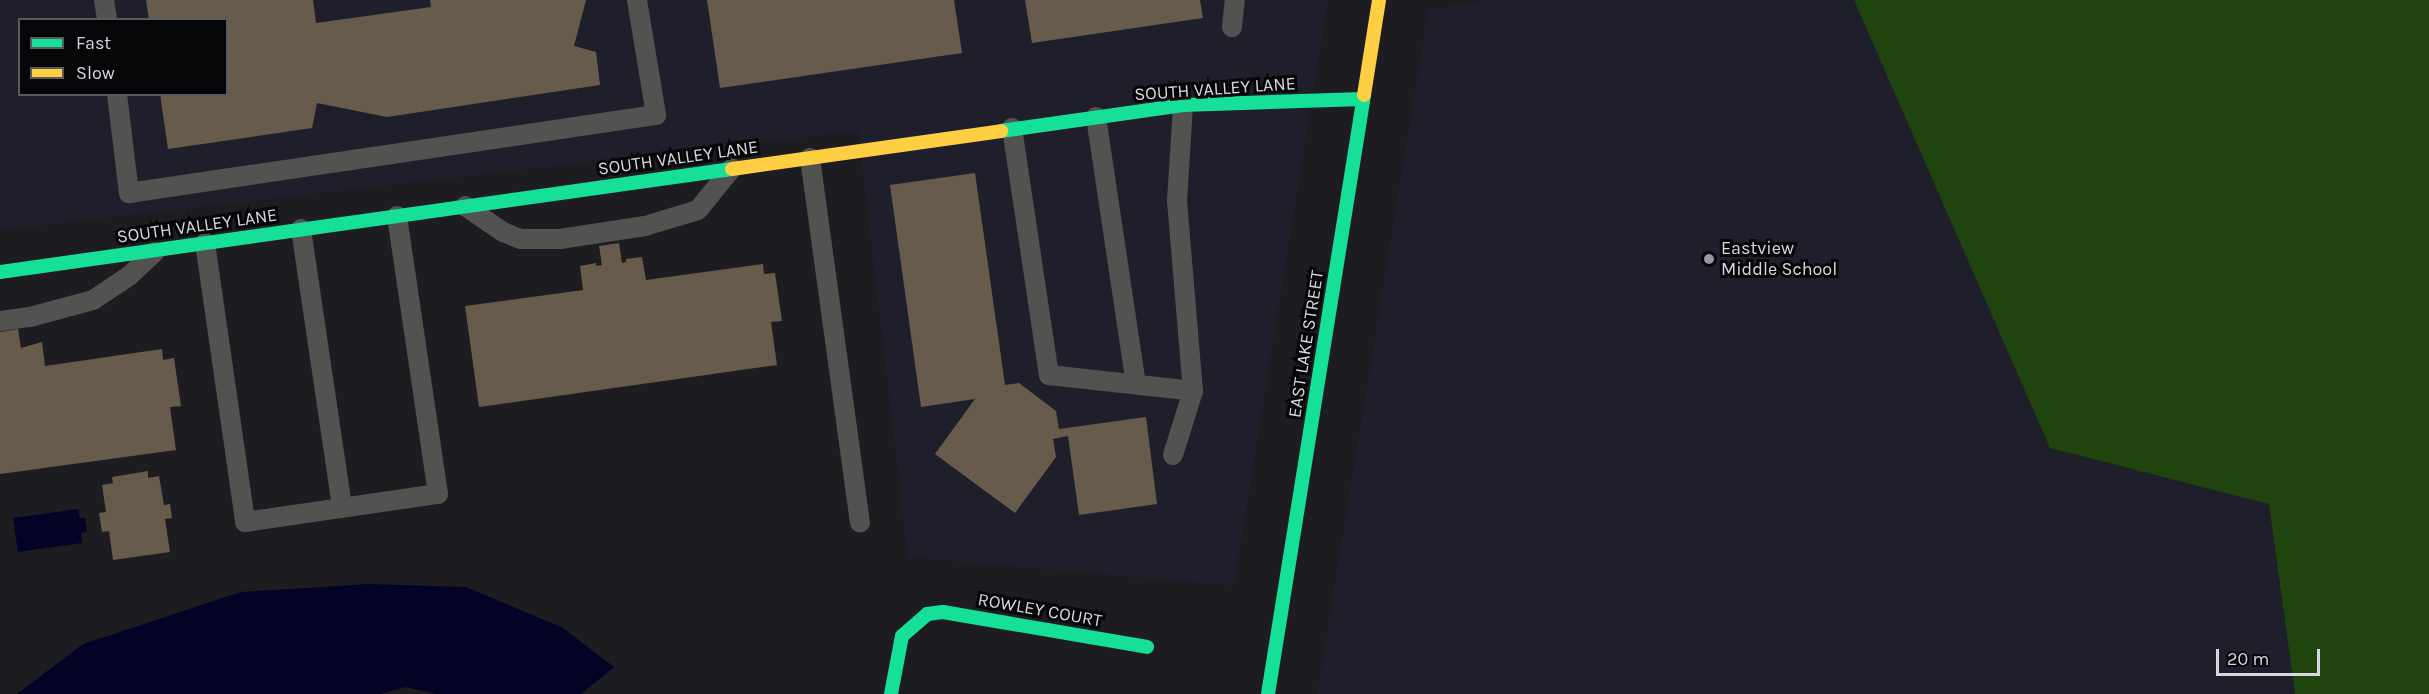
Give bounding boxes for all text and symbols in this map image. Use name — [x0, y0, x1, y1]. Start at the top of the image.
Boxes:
legend — [18, 18, 228, 96]
text: Fast — [76, 32, 111, 54]
text: Slow — [76, 62, 115, 84]
street label: SOUTH VALLEY LANE — [1134, 73, 1296, 105]
street label: SOUTH VALLEY LANE — [596, 136, 760, 180]
street label: SOUTH VALLEY LANE — [115, 204, 279, 248]
place label: Eastview Middle School — [1721, 238, 1837, 280]
marker: Eastview Middle School — [1702, 252, 1716, 266]
street label: EAST LAKE STREET — [1284, 269, 1328, 419]
street label: ROWLEY COURT — [976, 588, 1104, 632]
scale bar — [2219, 637, 2322, 675]
text: 20 m — [2227, 648, 2269, 670]

